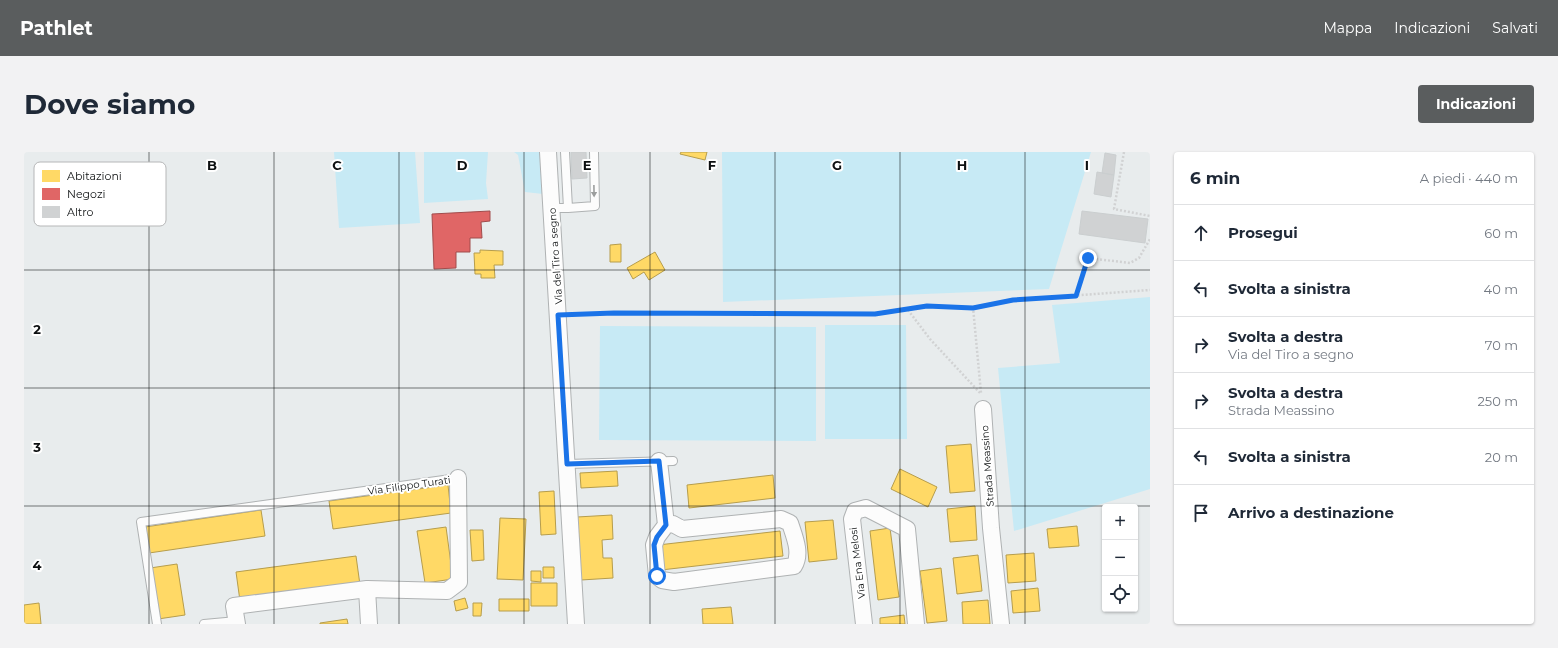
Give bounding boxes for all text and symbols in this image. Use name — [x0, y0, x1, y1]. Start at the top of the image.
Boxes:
text: Pathlet — [20, 17, 93, 40]
text: Mappa — [1323, 19, 1372, 37]
text: Indicazioni — [1394, 19, 1470, 37]
text: Salvati — [1492, 19, 1538, 37]
button: Indicazioni — [1418, 85, 1534, 123]
text: Dove siamo — [24, 87, 195, 121]
text: B — [207, 157, 217, 173]
text: C — [332, 157, 342, 173]
text: D — [457, 157, 468, 173]
text: E — [583, 157, 592, 173]
text: F — [708, 157, 716, 173]
text: G — [832, 157, 842, 173]
text: H — [957, 157, 967, 173]
text: I — [1085, 157, 1089, 173]
legend — [34, 162, 166, 226]
text: 6 min — [1190, 168, 1240, 188]
text: Abitazioni — [67, 169, 122, 183]
text: A piedi · 440 m — [1420, 170, 1518, 186]
one-way arrow — [591, 185, 597, 198]
text: Negozi — [67, 187, 106, 201]
text: Altro — [67, 205, 93, 219]
street label: Via del Tiro a segno — [546, 207, 565, 305]
icon: ahead — [1190, 222, 1212, 244]
text: Prosegui — [1228, 223, 1298, 242]
text: 60 m — [1484, 225, 1518, 241]
route end — [1079, 249, 1097, 267]
icon: left — [1190, 278, 1212, 300]
text: Svolta a sinistra — [1228, 279, 1351, 298]
text: 40 m — [1484, 281, 1518, 297]
text: 2 — [33, 321, 41, 337]
text: Svolta a destra — [1228, 327, 1343, 346]
icon: right — [1190, 334, 1212, 356]
text: 70 m — [1485, 337, 1518, 353]
text: Via del Tiro a segno — [1228, 346, 1354, 362]
text: Svolta a destra — [1228, 383, 1343, 402]
icon: right — [1190, 390, 1212, 412]
text: 250 m — [1477, 393, 1518, 409]
text: Strada Meassino — [1228, 402, 1334, 418]
street label: Strada Meassino — [978, 425, 997, 507]
text: 3 — [32, 439, 41, 455]
icon: left — [1190, 446, 1212, 468]
text: Svolta a sinistra — [1228, 447, 1351, 466]
text: 20 m — [1485, 449, 1518, 465]
street label: Via Filippo Turati — [367, 473, 451, 498]
icon: arrive — [1190, 502, 1212, 524]
text: Arrivo a destinazione — [1228, 503, 1394, 522]
map controls — [1102, 504, 1138, 612]
button: + — [1102, 504, 1138, 540]
street label: Via Ena Melosi — [847, 526, 868, 600]
button: − — [1102, 540, 1138, 576]
text: 4 — [33, 557, 42, 573]
route start — [648, 567, 666, 585]
button: locate — [1102, 576, 1138, 612]

